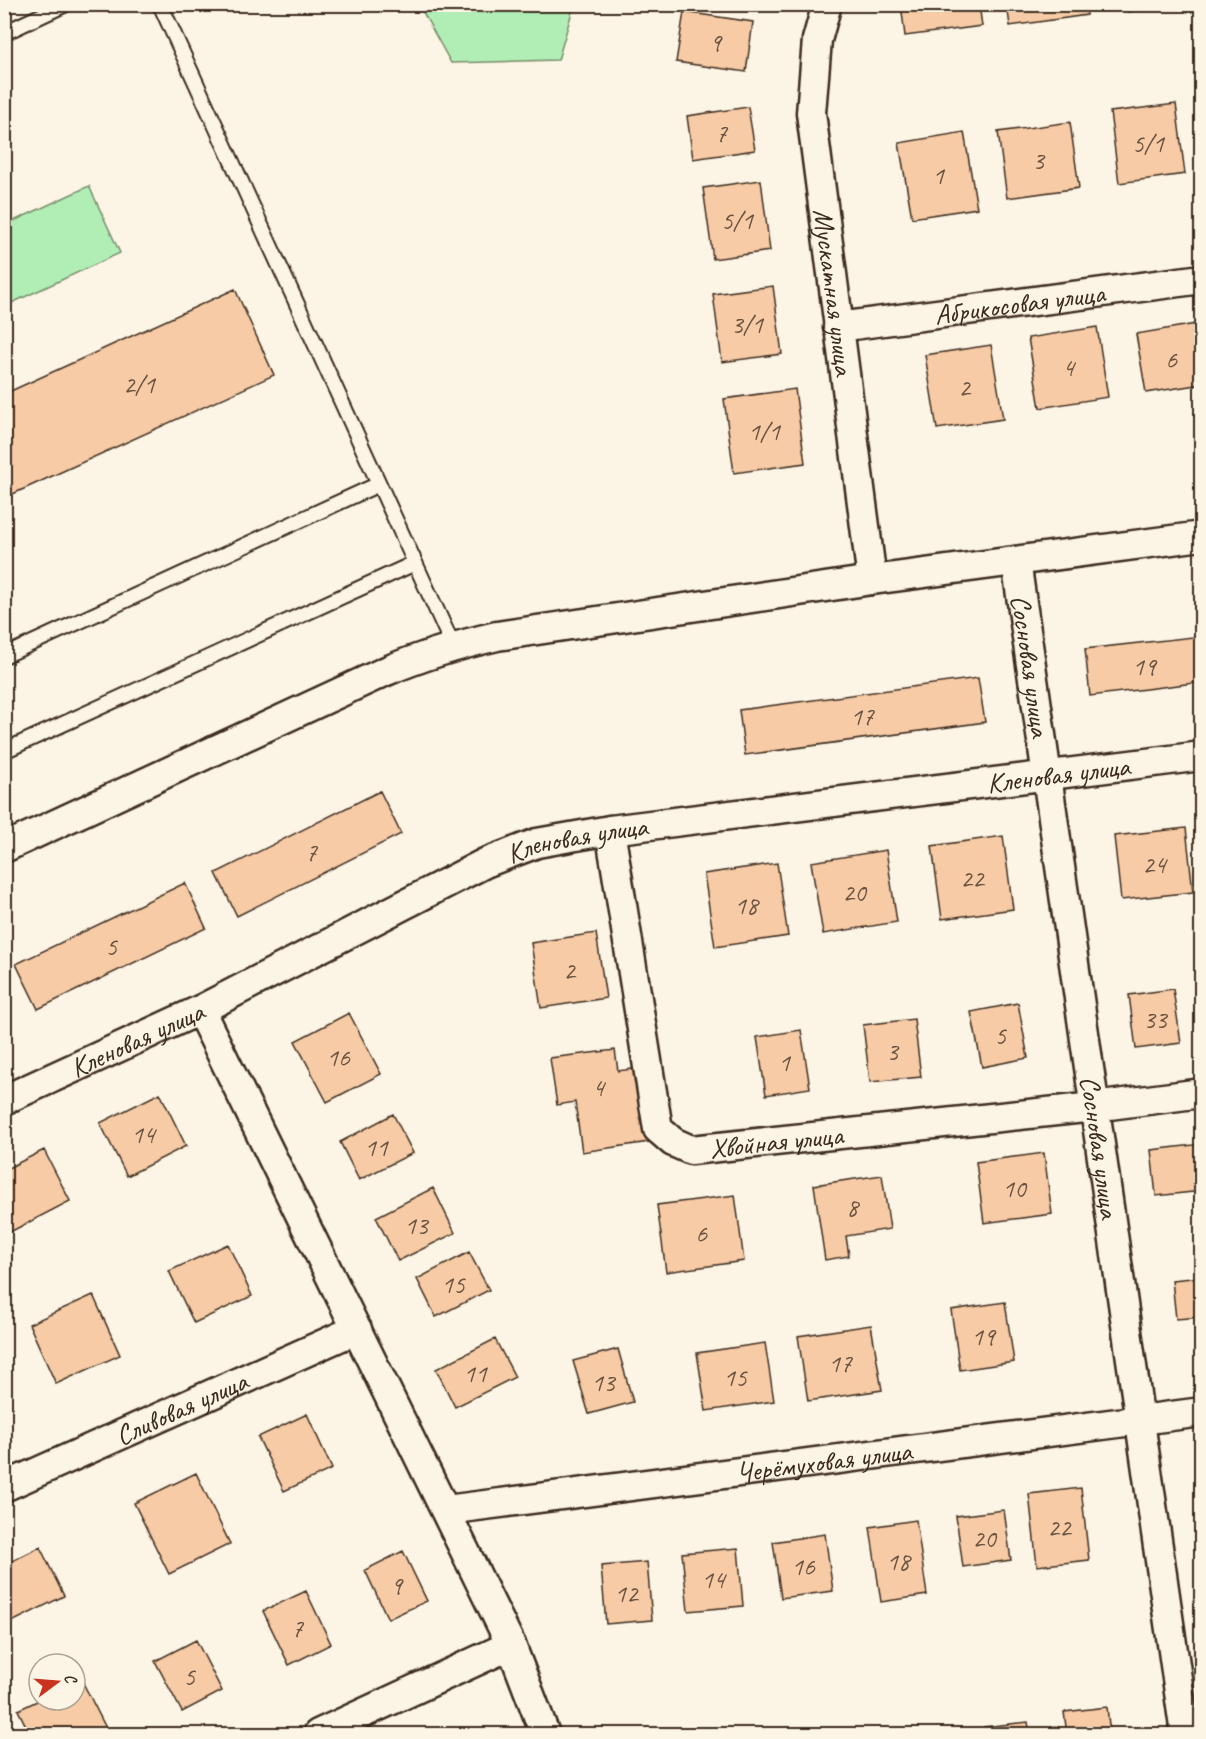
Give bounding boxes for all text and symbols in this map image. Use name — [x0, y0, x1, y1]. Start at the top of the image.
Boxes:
house number: 9 — [709, 26, 723, 59]
house number: 7 — [715, 117, 728, 150]
house number: 5/1 — [1132, 127, 1165, 160]
house number: 3 — [1032, 144, 1046, 177]
house number: 1 — [932, 159, 945, 192]
house number: 5/1 — [721, 204, 754, 237]
street label: Мускатная улица — [806, 206, 862, 379]
street label: Абрикосовая улица — [932, 275, 1108, 332]
house number: 3/1 — [731, 308, 764, 341]
house number: 6 — [1165, 343, 1178, 376]
house number: 4 — [1062, 351, 1076, 384]
house number: 2/1 — [123, 368, 156, 401]
house number: 2 — [958, 371, 972, 404]
house number: 1/1 — [748, 415, 781, 448]
street label: Сосновая улица — [1003, 593, 1058, 741]
house number: 19 — [1132, 650, 1158, 683]
house number: 17 — [850, 700, 875, 733]
street label: Кленовая улица — [985, 748, 1133, 801]
street label: Кленовая улица — [501, 808, 651, 871]
house number: 7 — [305, 836, 318, 869]
house number: 24 — [1142, 848, 1168, 881]
house number: 22 — [960, 862, 986, 895]
house number: 20 — [842, 876, 868, 909]
house number: 18 — [734, 889, 760, 922]
house number: 5 — [105, 930, 118, 963]
house number: 2 — [563, 954, 577, 987]
street label: Кленовая улица — [64, 993, 211, 1085]
house number: 33 — [1143, 1003, 1169, 1036]
house number: 5 — [994, 1019, 1007, 1052]
house number: 3 — [886, 1035, 900, 1068]
house number: 16 — [326, 1041, 351, 1074]
house number: 1 — [778, 1046, 791, 1079]
house number: 4 — [592, 1071, 606, 1104]
street label: Сосновая улица — [1072, 1074, 1128, 1222]
street label: Хвойная улица — [708, 1117, 846, 1166]
house number: 14 — [131, 1118, 157, 1151]
house number: 11 — [364, 1131, 389, 1164]
house number: 10 — [1002, 1172, 1028, 1205]
house number: 8 — [846, 1191, 860, 1224]
house number: 13 — [404, 1209, 430, 1242]
house number: 6 — [695, 1217, 708, 1250]
house number: 15 — [441, 1268, 466, 1301]
house number: 19 — [971, 1320, 997, 1353]
house number: 17 — [828, 1347, 853, 1380]
house number: 11 — [463, 1357, 488, 1390]
house number: 15 — [723, 1361, 748, 1394]
street label: Сливовая улица — [110, 1363, 254, 1453]
house number: 13 — [591, 1366, 617, 1399]
street label: Черёмуховая улица — [734, 1433, 915, 1490]
house number: 22 — [1047, 1511, 1073, 1544]
house number: 20 — [972, 1522, 998, 1555]
house number: 18 — [886, 1545, 912, 1578]
house number: 16 — [791, 1550, 816, 1583]
house number: 14 — [701, 1563, 727, 1596]
house number: 9 — [390, 1569, 404, 1602]
house number: 12 — [614, 1577, 640, 1610]
house number: 7 — [291, 1612, 304, 1645]
north arrow — [27, 1652, 87, 1712]
house number: 5 — [183, 1660, 196, 1693]
text: С — [60, 1672, 82, 1687]

